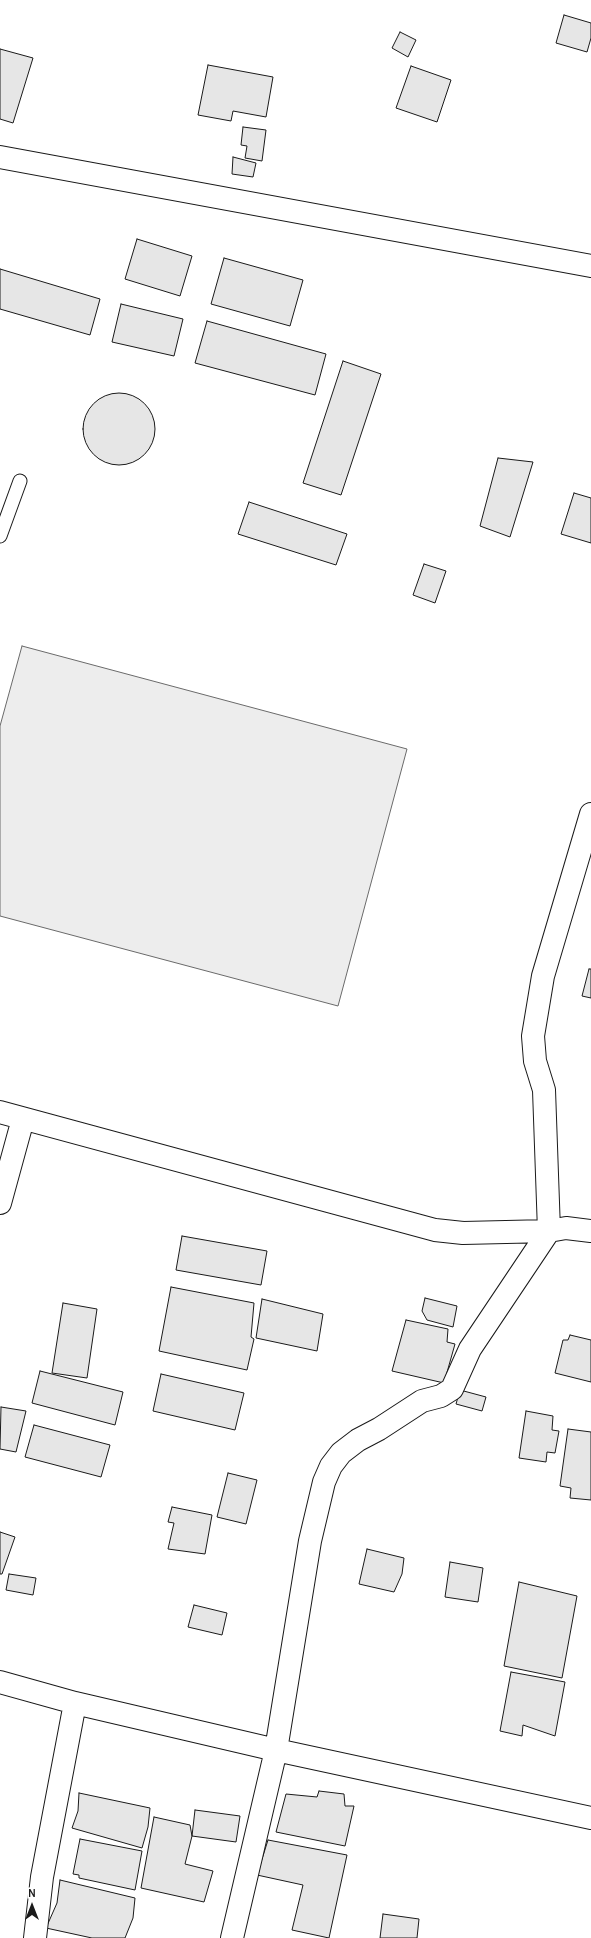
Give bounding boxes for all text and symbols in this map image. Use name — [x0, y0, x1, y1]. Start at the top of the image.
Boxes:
north arrow — [12, 1886, 52, 1926]
text: N — [28, 1887, 36, 1900]

